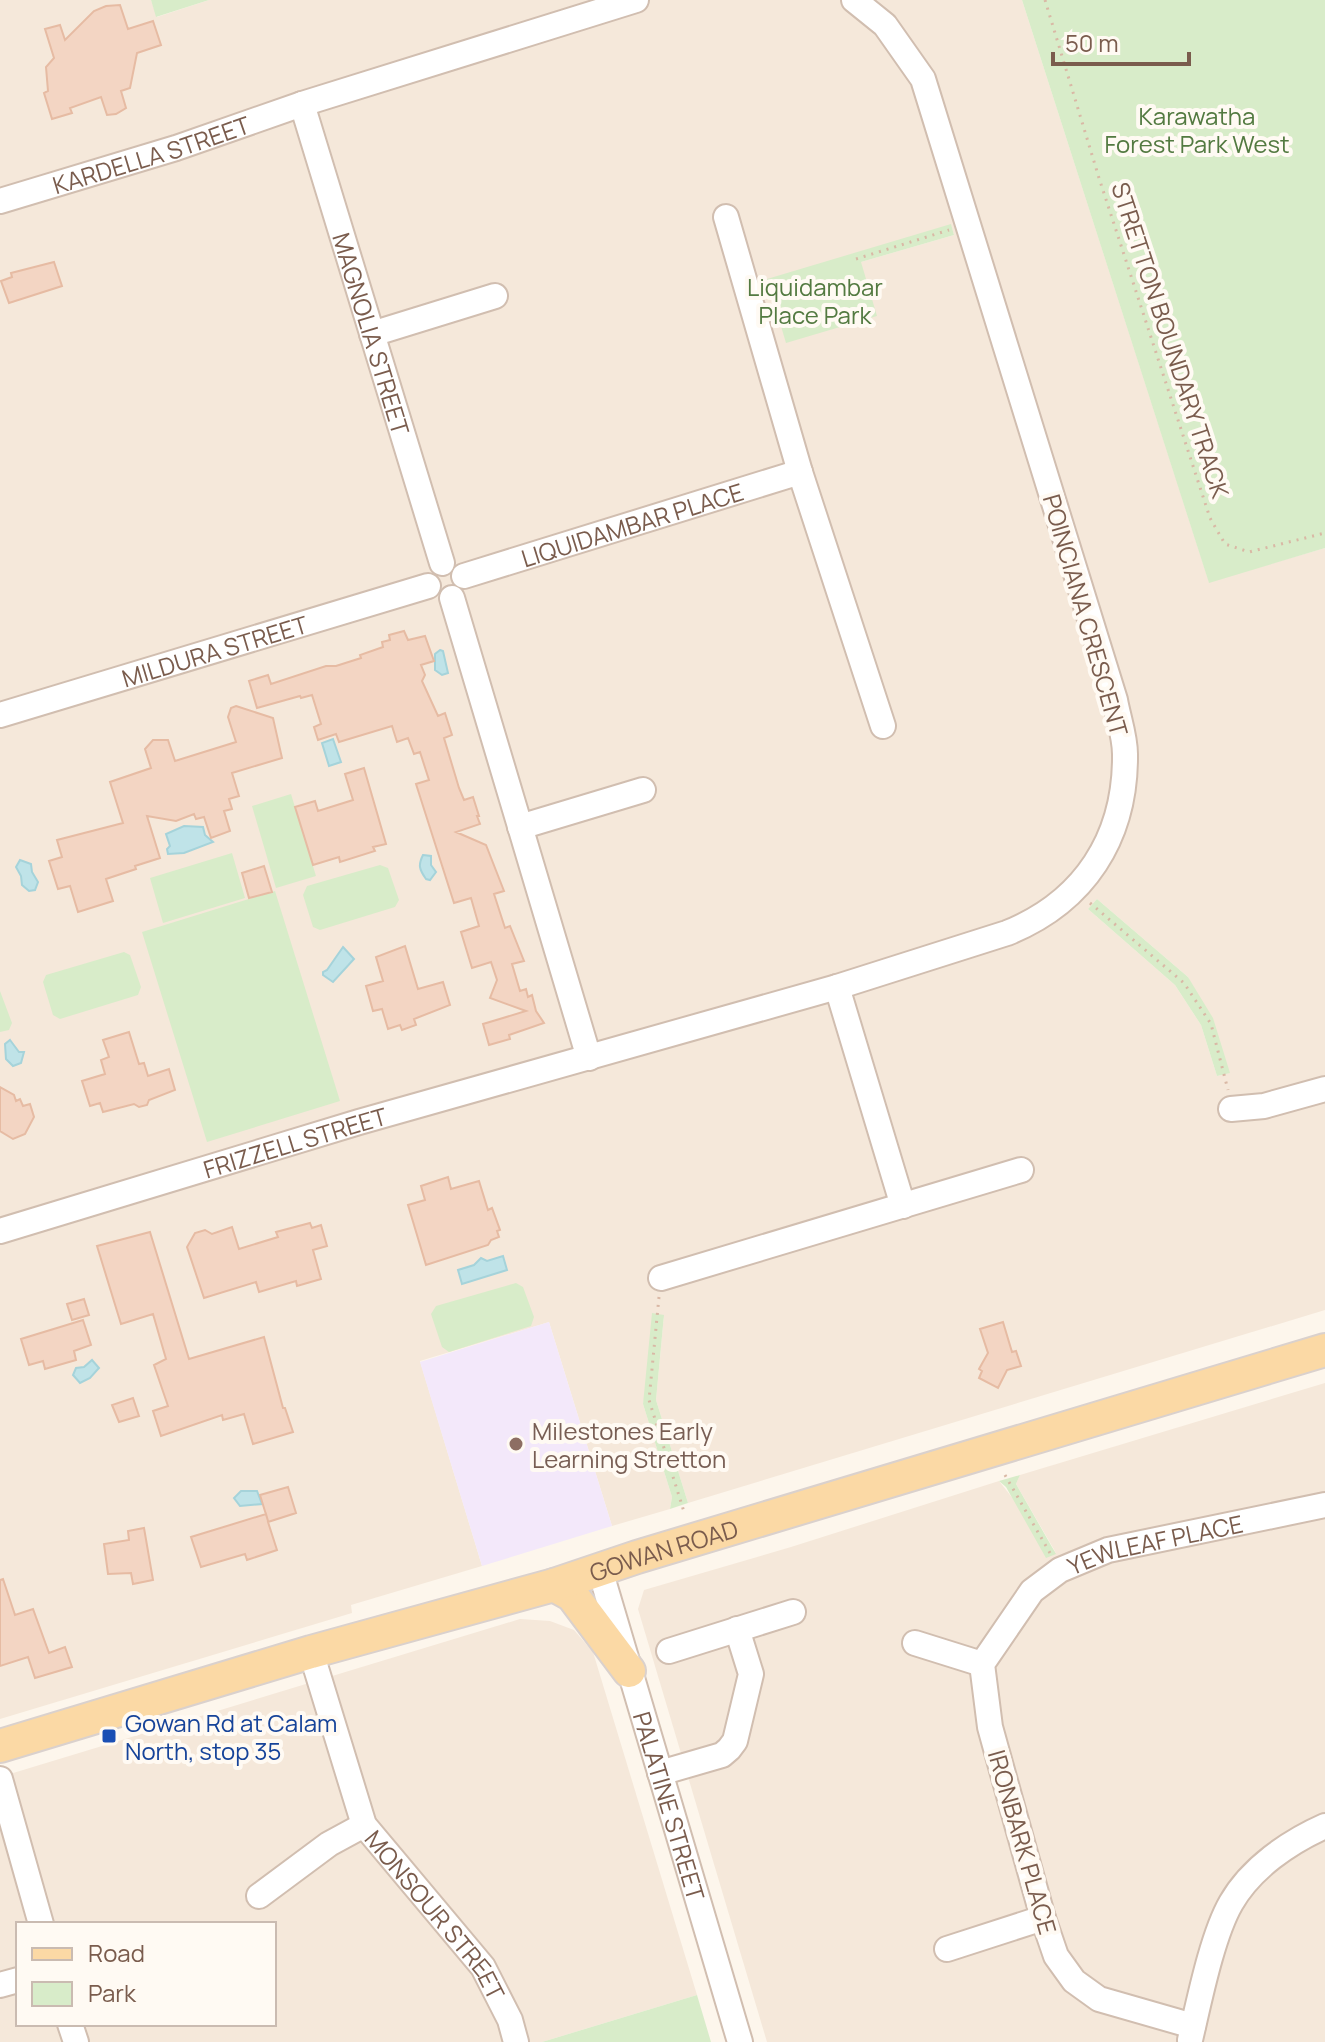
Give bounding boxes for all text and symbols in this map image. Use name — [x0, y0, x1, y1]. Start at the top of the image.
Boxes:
scale bar — [1053, 16, 1189, 66]
text: 50 m — [1065, 26, 1119, 59]
park label: Karawatha Forest Park West — [1104, 99, 1290, 160]
street label: KARDELLA STREET — [48, 107, 254, 201]
street label: STRETTON BOUNDARY TRACK — [1104, 178, 1238, 503]
street label: MAGNOLIA STREET — [326, 229, 419, 439]
park label: Liquidambar Place Park — [747, 270, 883, 331]
street label: LIQUIDAMBAR PLACE — [517, 474, 747, 574]
street label: POINCIANA CRESCENT — [1036, 490, 1137, 740]
street label: MILDURA STREET — [118, 607, 312, 694]
street label: FRIZZELL STREET — [199, 1098, 391, 1185]
place label: Milestones Early Learning Stretton — [532, 1414, 726, 1475]
marker: Milestones Early Learning Stretton — [507, 1435, 525, 1453]
street label: YEWLEAF PLACE — [1062, 1506, 1246, 1582]
street label: GOWAN ROAD — [585, 1511, 742, 1589]
place label: Gowan Rd at Calam North, stop 35 — [125, 1706, 337, 1767]
street label: PALATINE STREET — [626, 1707, 714, 1905]
marker: Gowan Rd at Calam North, stop 35 — [100, 1727, 118, 1745]
street label: IRONBARK PLACE — [981, 1746, 1065, 1938]
street label: MONSOUR STREET — [358, 1823, 514, 2006]
legend — [16, 1922, 276, 2026]
text: Road — [88, 1936, 145, 1969]
text: Park — [88, 1976, 137, 2009]

